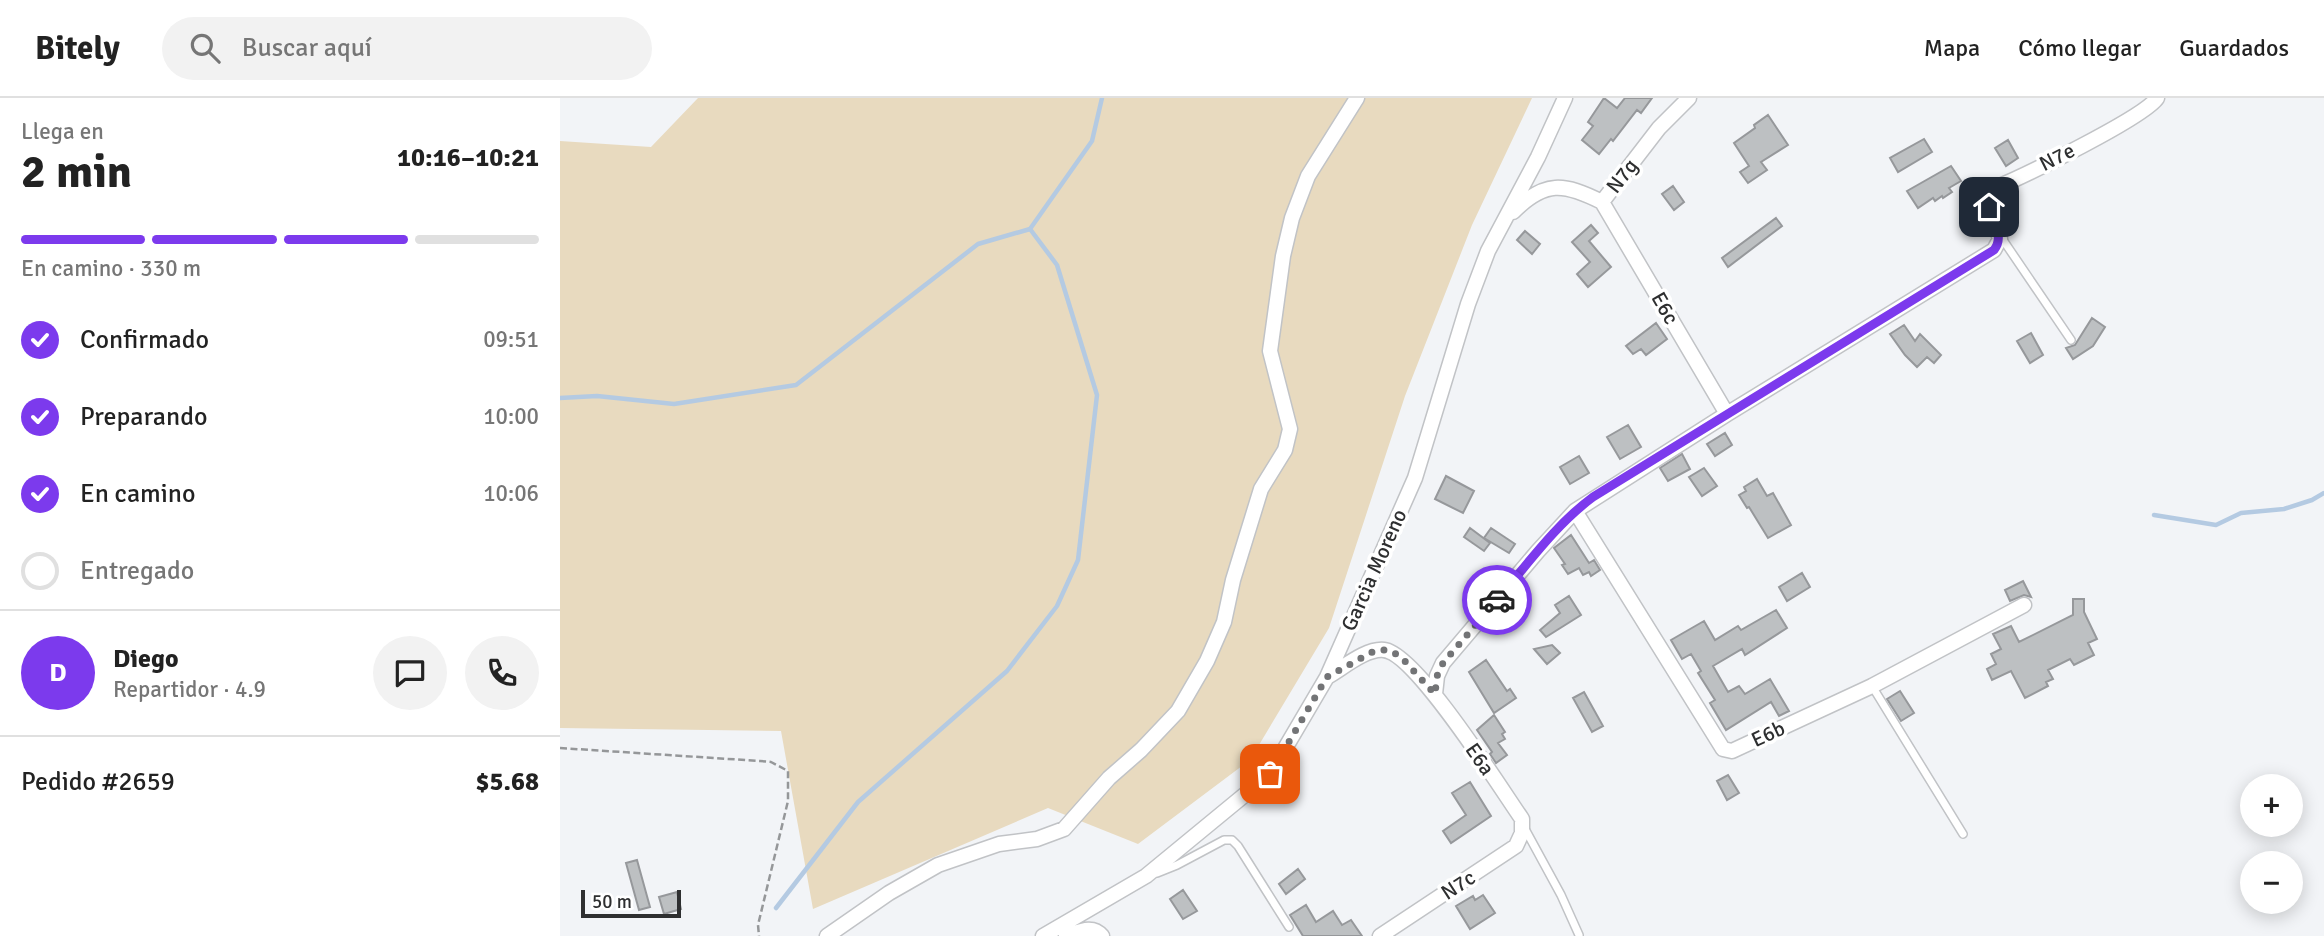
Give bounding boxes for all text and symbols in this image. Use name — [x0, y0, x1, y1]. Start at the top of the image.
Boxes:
search box — [162, 17, 652, 80]
text: Bitely — [35, 28, 120, 69]
icon: search — [186, 29, 224, 67]
text: Buscar aquí — [242, 32, 372, 64]
text: Mapa — [1924, 33, 1980, 63]
text: Cómo llegar — [2018, 33, 2141, 63]
text: Guardados — [2179, 33, 2289, 63]
text: Llega en — [21, 117, 104, 146]
street label: N7e — [2035, 137, 2079, 177]
text: 10:16–10:21 — [397, 142, 539, 174]
text: 2 min — [21, 144, 132, 200]
street label: N7g — [1601, 154, 1643, 198]
pin — [1959, 177, 2019, 237]
icon: home — [1970, 188, 2008, 226]
text: En camino · 330 m — [21, 254, 201, 283]
street label: E6c — [1645, 287, 1685, 329]
icon: check — [21, 321, 59, 359]
text: Confirmado — [80, 324, 209, 356]
text: 09:51 — [483, 325, 539, 354]
icon: check — [21, 398, 59, 436]
text: Preparando — [80, 401, 207, 433]
text: 10:00 — [483, 402, 539, 431]
icon: check — [21, 475, 59, 513]
text: En camino — [80, 478, 196, 510]
text: 10:06 — [483, 479, 539, 508]
street label: Garcia Moreno — [1336, 505, 1412, 635]
text: Entregado — [80, 555, 194, 587]
courier — [1462, 565, 1532, 635]
icon: car — [1478, 581, 1516, 619]
button: chat — [373, 636, 447, 710]
button: phone — [465, 636, 539, 710]
text: Diego — [113, 643, 179, 675]
text: D — [49, 657, 67, 689]
text: Repartidor · 4.9 — [113, 675, 266, 704]
street label: E6b — [1747, 715, 1789, 753]
street label: E6a — [1460, 738, 1500, 780]
pin — [1240, 744, 1300, 804]
icon: bag — [1251, 755, 1289, 793]
text: Pedido #2659 — [21, 766, 175, 798]
text: $5.68 — [475, 766, 539, 798]
map controls — [2240, 774, 2303, 914]
button: + — [2240, 774, 2303, 837]
button: − — [2240, 851, 2303, 914]
street label: N7c — [1436, 864, 1480, 906]
scale bar — [581, 887, 681, 919]
text: 50 m — [592, 890, 632, 914]

